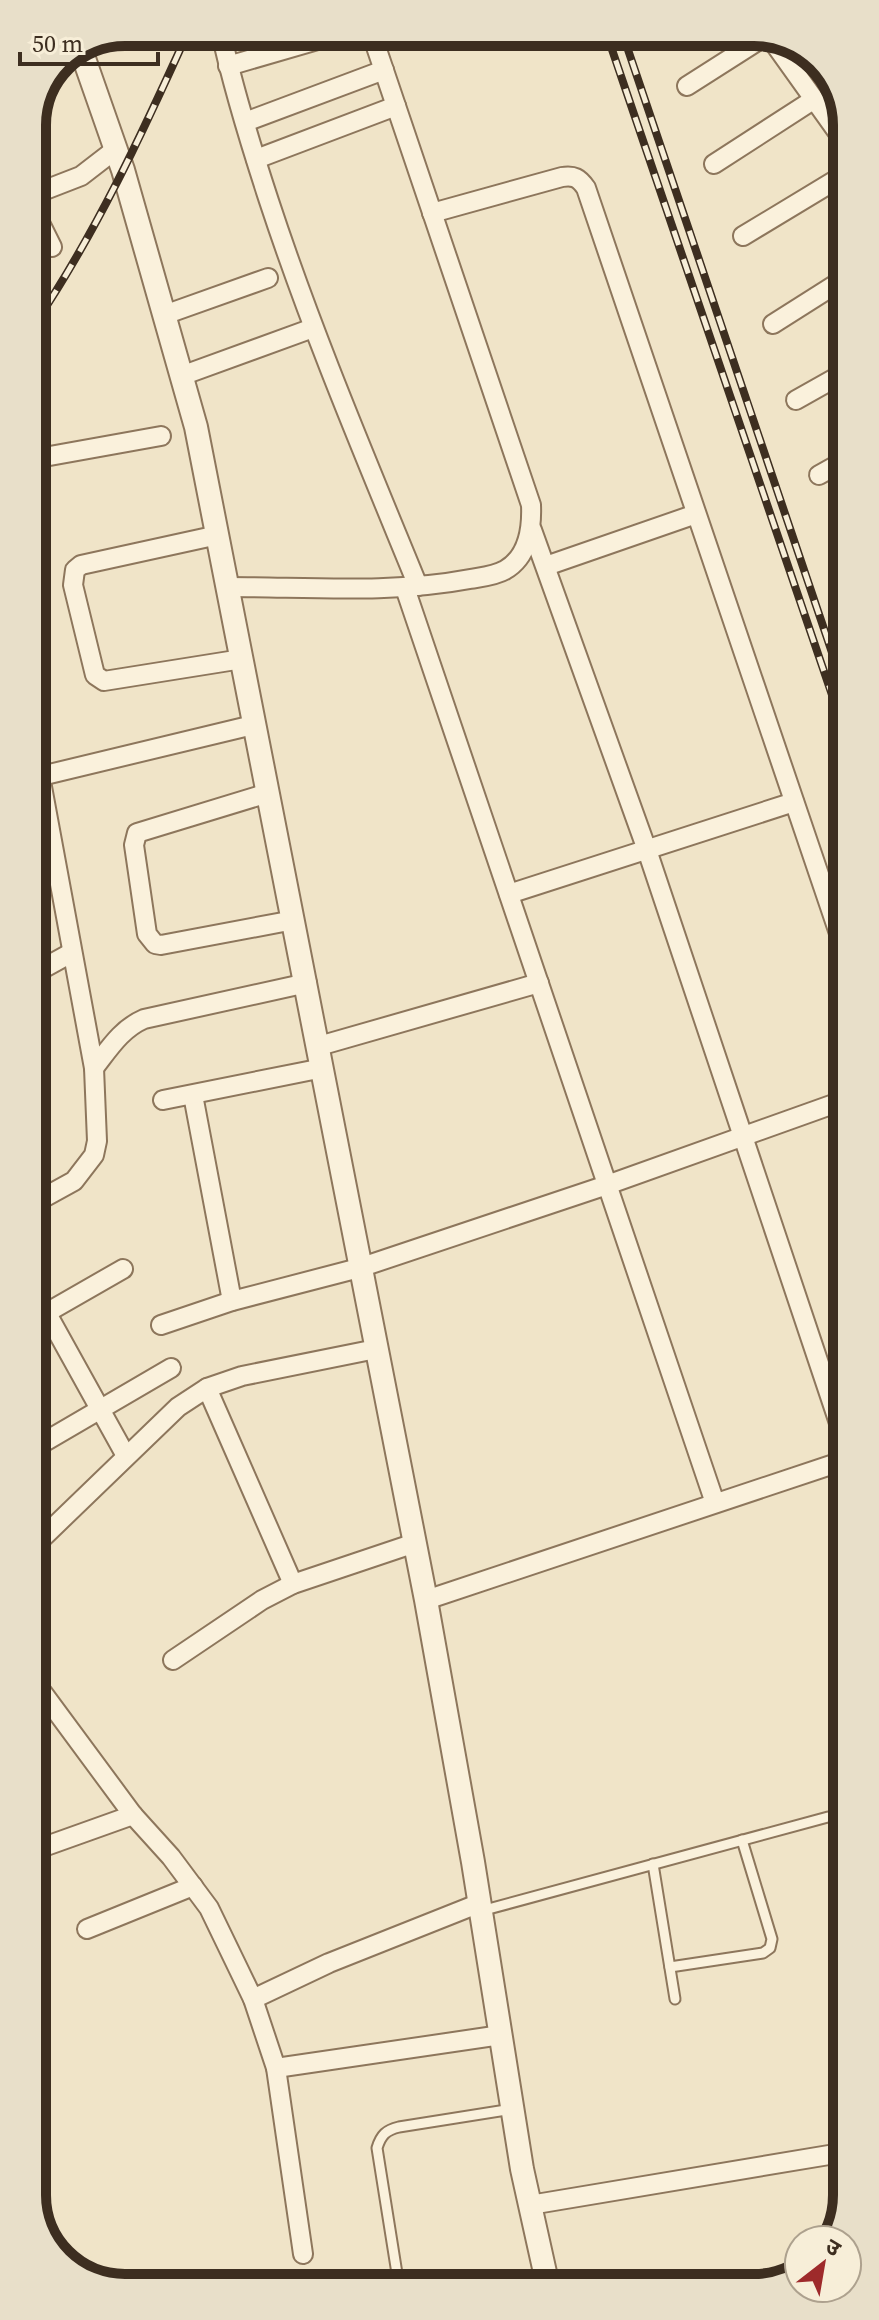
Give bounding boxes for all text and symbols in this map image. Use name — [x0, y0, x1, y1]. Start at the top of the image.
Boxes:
scale bar — [20, 16, 158, 66]
text: 50 m — [32, 27, 83, 60]
north arrow — [783, 2224, 863, 2304]
text: उ — [820, 2231, 848, 2264]

